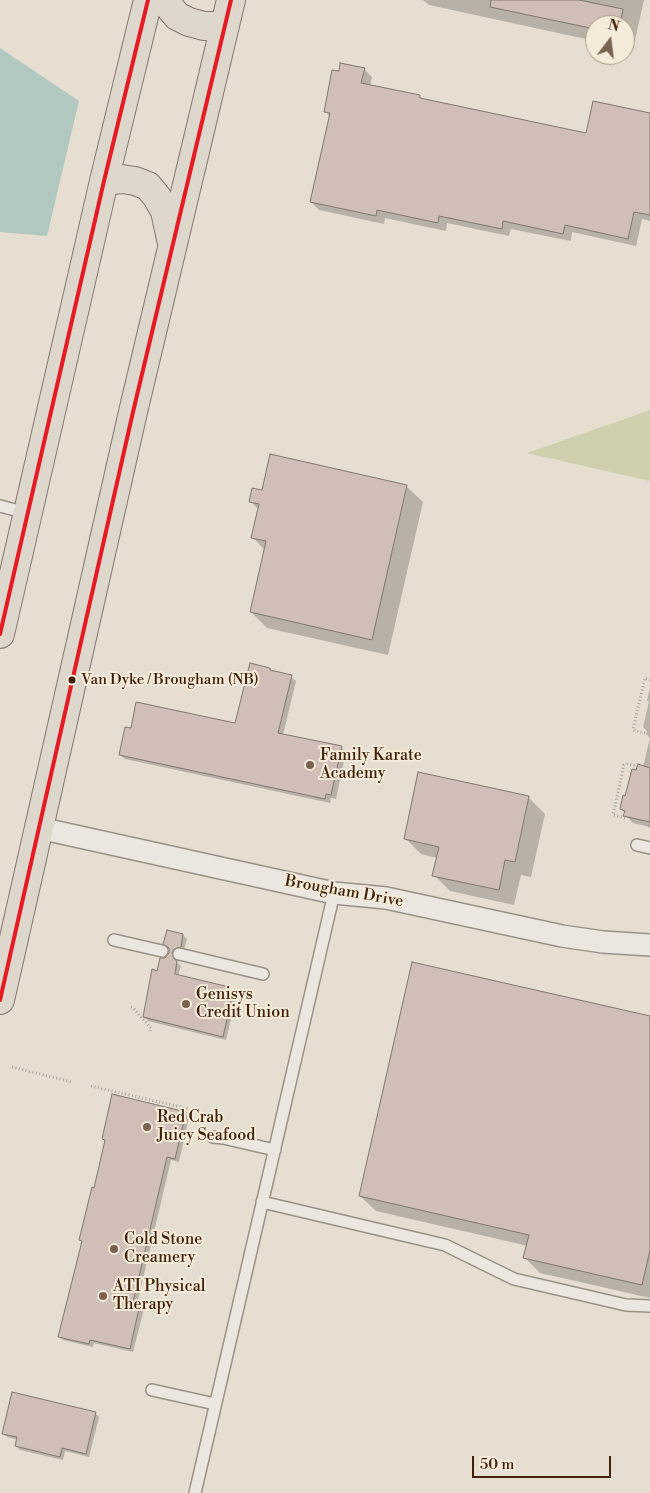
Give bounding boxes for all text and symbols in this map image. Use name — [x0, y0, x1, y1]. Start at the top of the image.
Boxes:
north arrow — [585, 15, 635, 65]
text: N — [606, 16, 621, 37]
place label: Van Dyke / Brougham (NB) — [81, 671, 259, 689]
marker: Van Dyke / Brougham (NB) — [67, 675, 77, 685]
place label: Family Karate Academy — [320, 746, 422, 784]
marker: Family Karate Academy — [304, 759, 316, 771]
street label: Brougham Drive — [283, 872, 405, 912]
place label: Genisys Credit Union — [196, 985, 290, 1023]
marker: Genisys Credit Union — [180, 998, 192, 1010]
place label: Red Crab Juicy Seafood — [157, 1108, 255, 1146]
marker: Red Crab Juicy Seafood — [141, 1121, 153, 1133]
place label: Cold Stone Creamery — [124, 1230, 202, 1268]
marker: Cold Stone Creamery — [108, 1243, 120, 1255]
place label: ATI Physical Therapy — [113, 1277, 205, 1315]
marker: ATI Physical Therapy — [97, 1290, 109, 1302]
scale bar — [475, 1446, 614, 1478]
text: 50 m — [480, 1455, 514, 1474]

